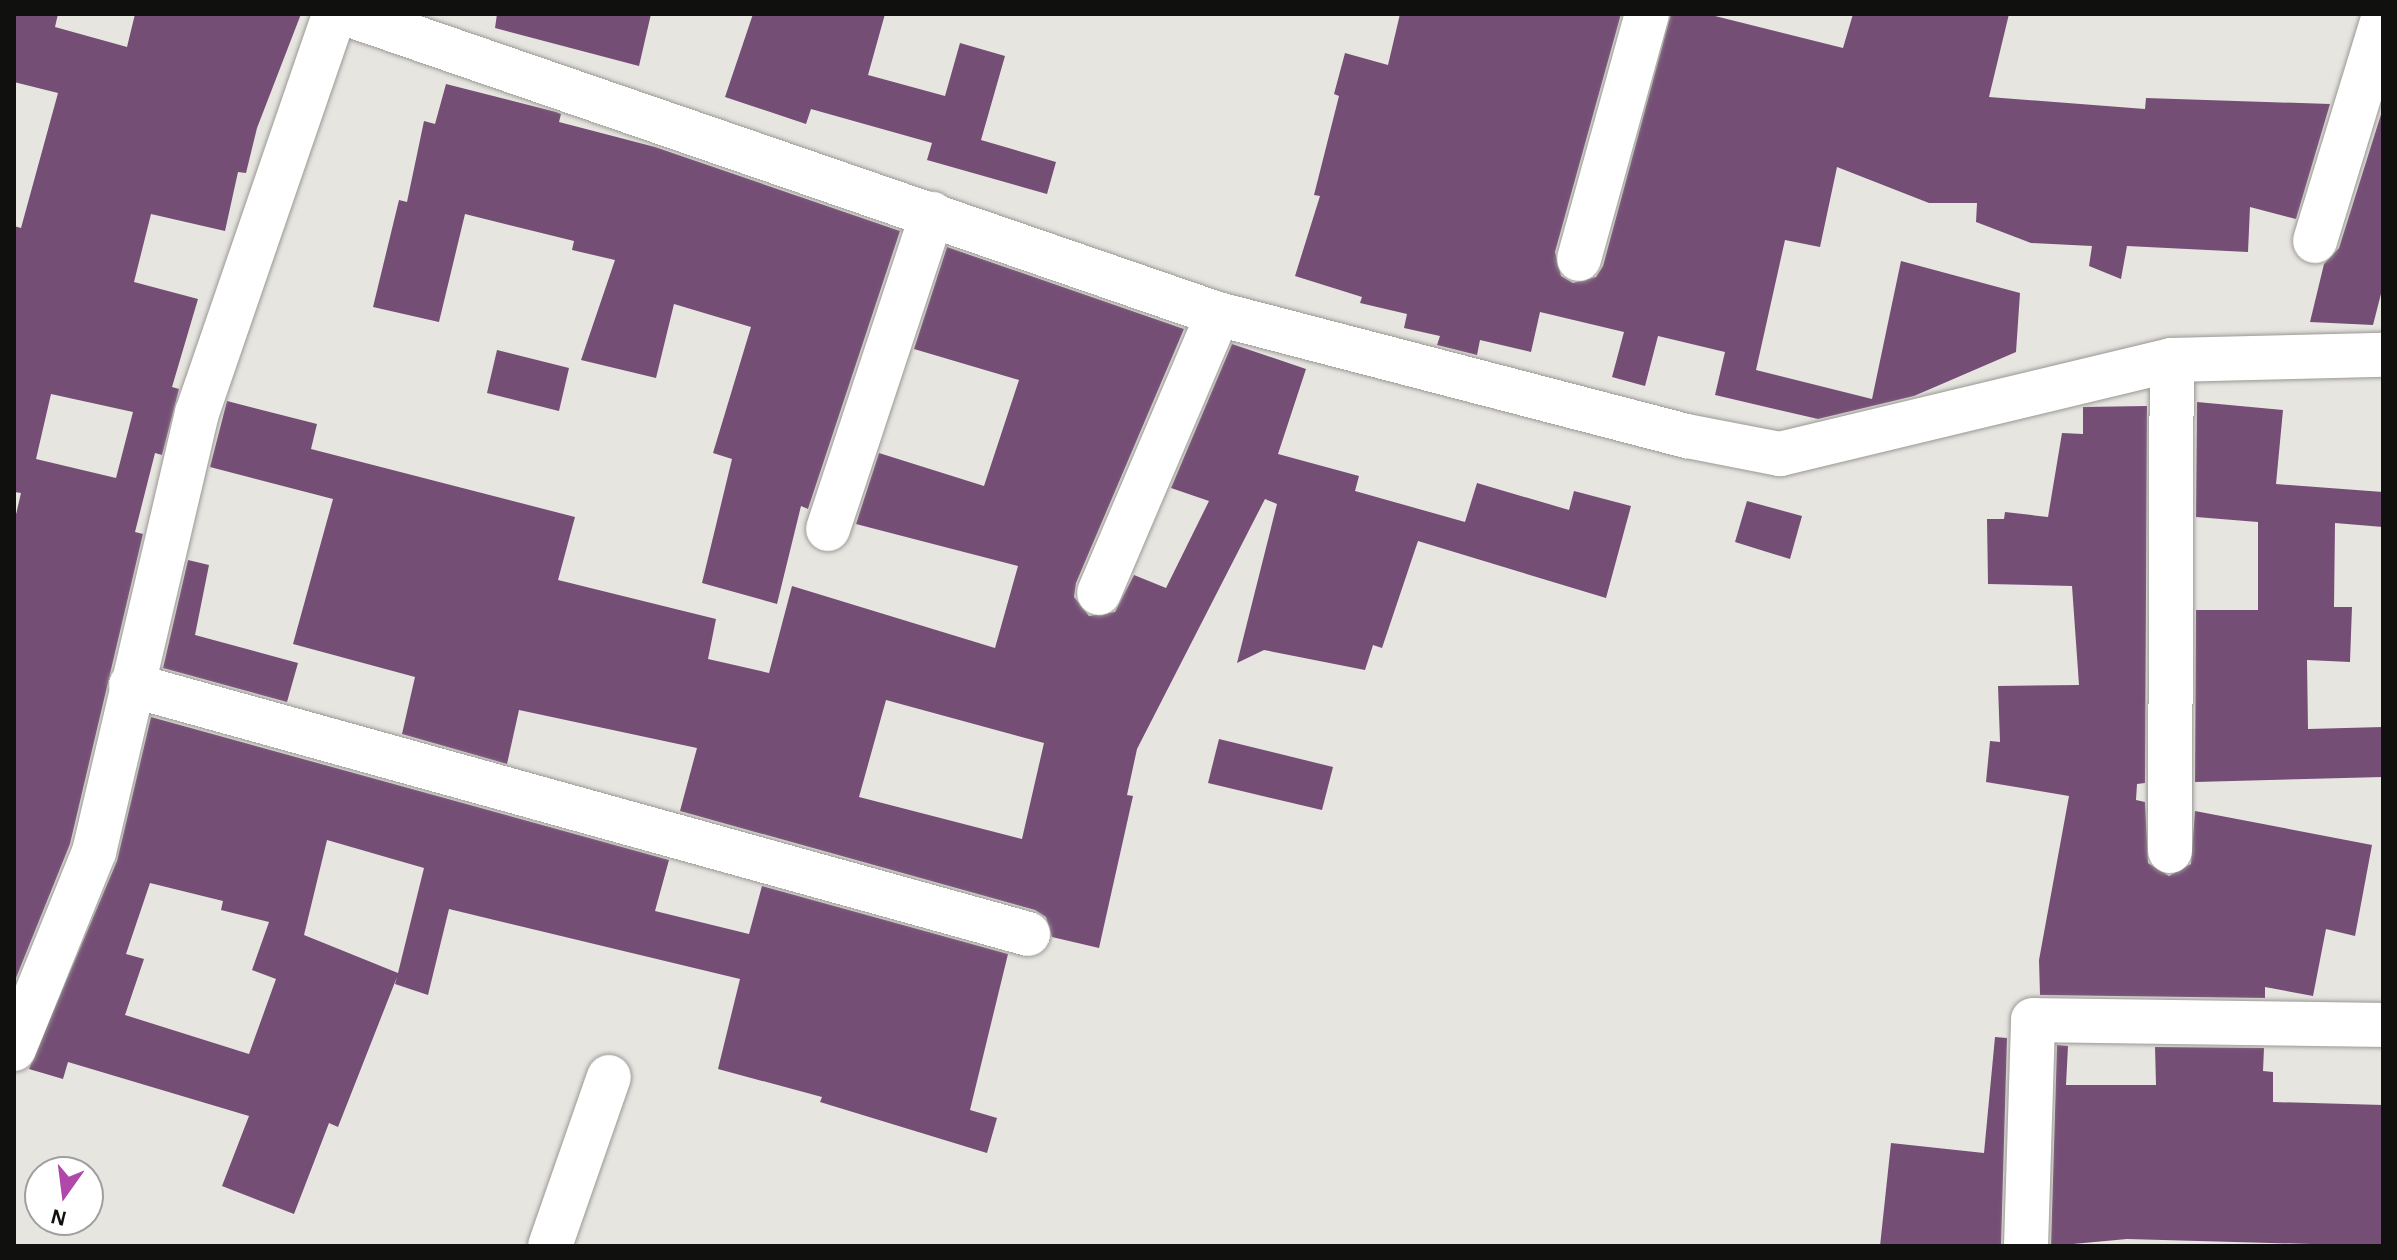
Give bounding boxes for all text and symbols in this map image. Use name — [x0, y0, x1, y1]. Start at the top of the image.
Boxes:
north arrow — [24, 1156, 104, 1236]
text: N — [49, 1205, 69, 1230]

